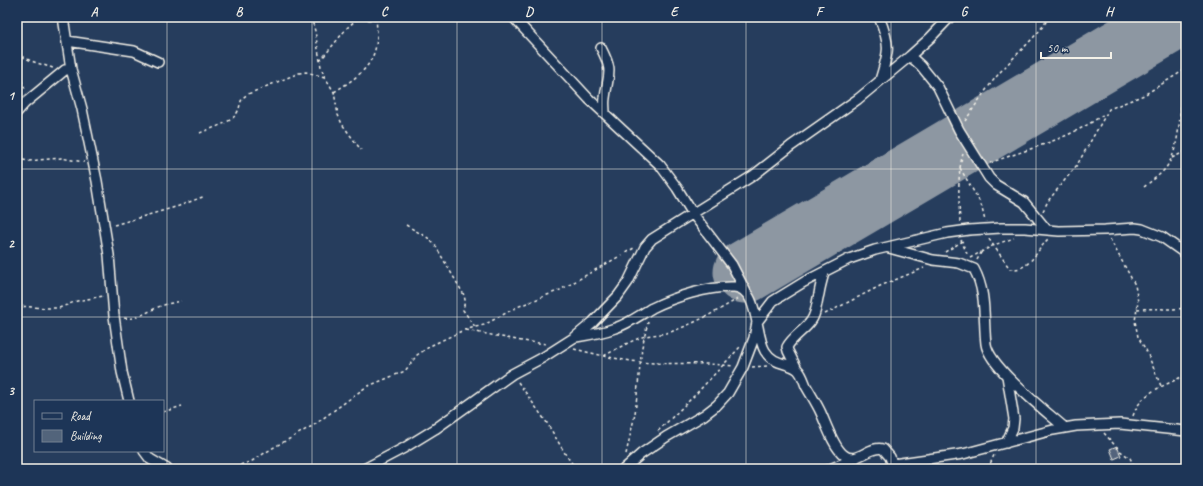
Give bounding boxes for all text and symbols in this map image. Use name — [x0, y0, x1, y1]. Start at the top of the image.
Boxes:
text: A — [91, 4, 99, 20]
text: B — [236, 4, 244, 20]
text: C — [381, 4, 389, 20]
text: D — [525, 4, 534, 20]
text: E — [671, 4, 680, 20]
text: F — [816, 4, 825, 20]
text: G — [961, 4, 969, 20]
text: H — [1105, 4, 1115, 20]
scale bar — [1041, 34, 1111, 60]
text: 50 m — [1047, 40, 1069, 56]
text: 1 — [8, 88, 16, 104]
text: 2 — [8, 236, 15, 252]
text: 3 — [8, 383, 15, 399]
legend — [34, 400, 164, 452]
text: Road — [70, 408, 92, 424]
text: Building — [70, 428, 102, 444]

